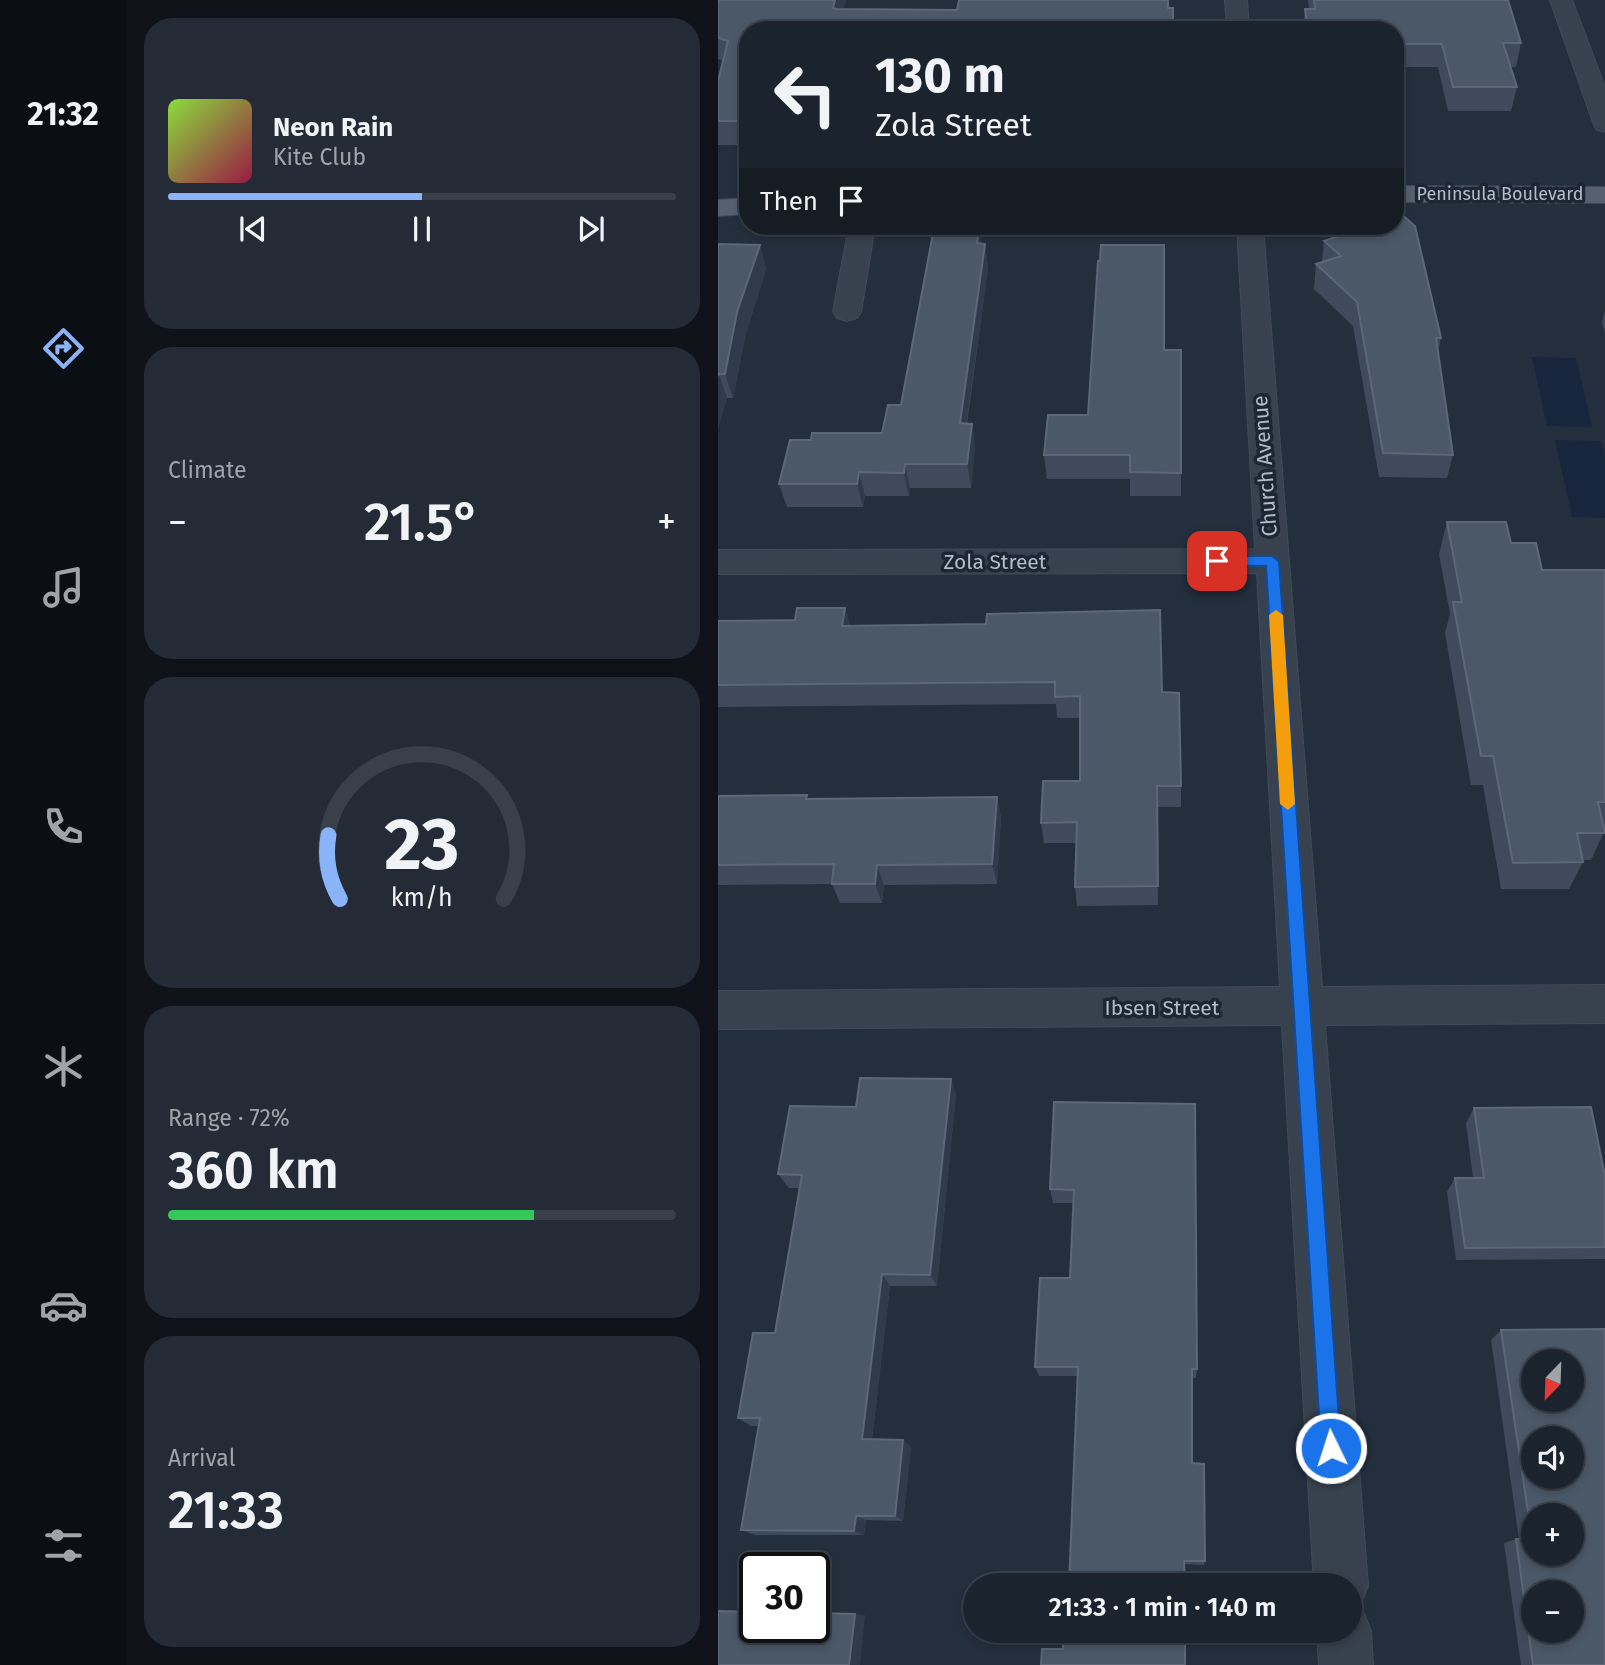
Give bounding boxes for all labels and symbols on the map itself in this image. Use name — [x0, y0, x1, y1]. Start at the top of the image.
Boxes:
street label: Peninsula Boulevard — [1417, 183, 1583, 205]
street label: Church Avenue — [1247, 395, 1283, 537]
pin — [1187, 531, 1247, 591]
street label: Zola Street — [944, 549, 1047, 575]
street label: Ibsen Street — [1105, 995, 1220, 1021]
north arrow — [1521, 1349, 1584, 1412]
position arrow — [1294, 1411, 1368, 1485]
speed limit sign: 30 — [739, 1552, 830, 1643]

